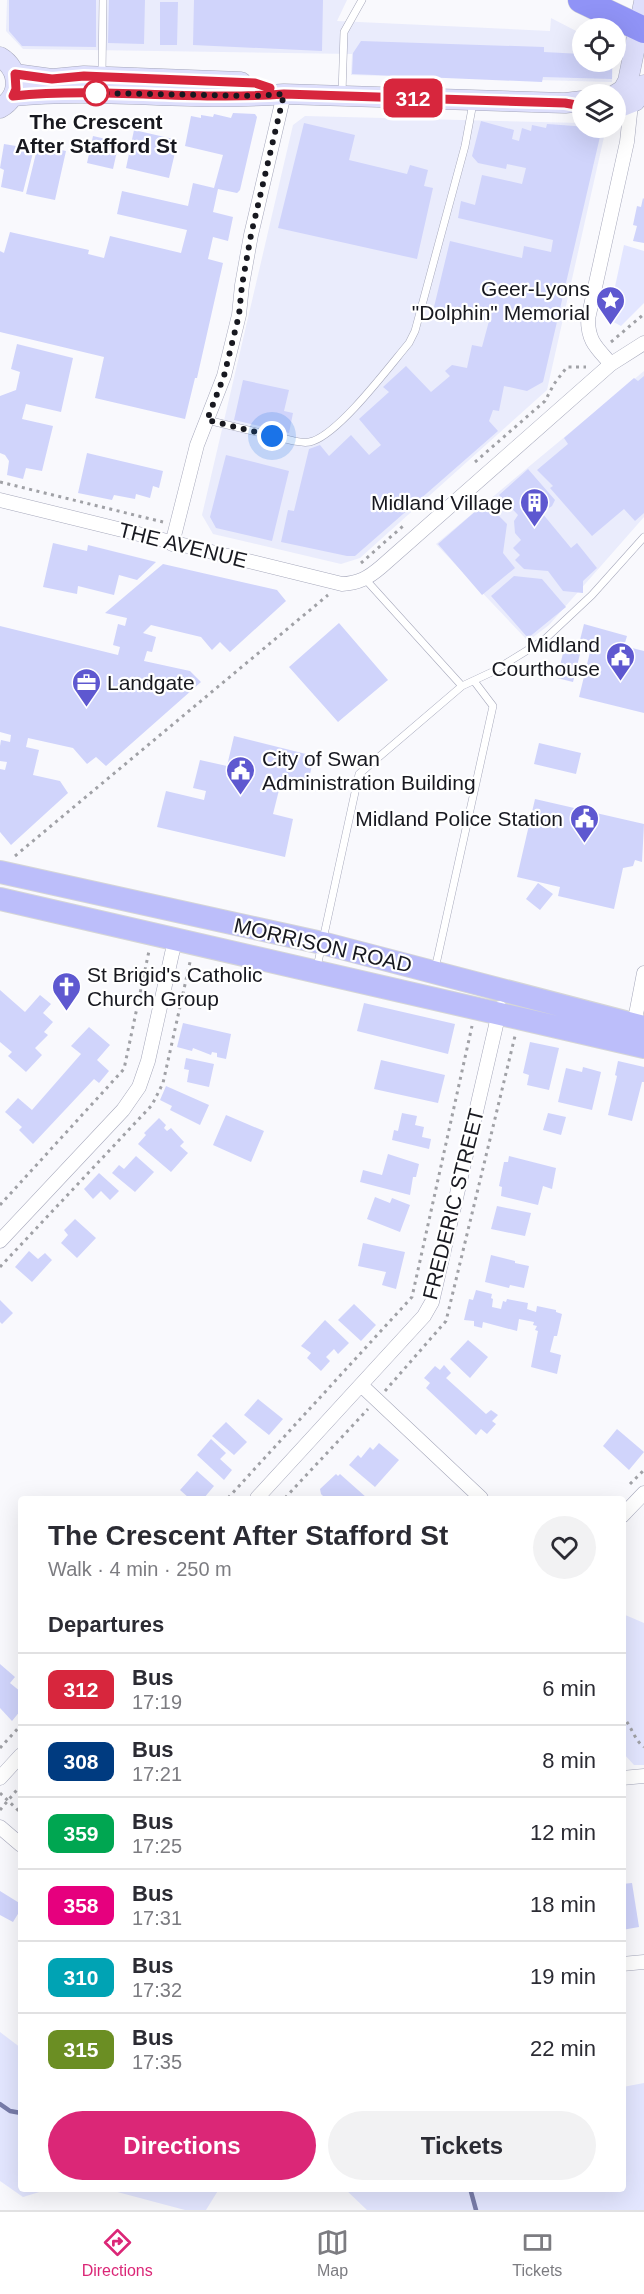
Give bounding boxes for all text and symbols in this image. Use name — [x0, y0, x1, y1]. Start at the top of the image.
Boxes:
map controls — [572, 18, 626, 138]
button: locate — [572, 18, 626, 72]
line badge: 312 — [378, 78, 448, 118]
marker: The Crescent After Stafford St — [83, 80, 109, 106]
button: layers — [572, 84, 626, 138]
text: 312 — [395, 87, 431, 110]
place label: The Crescent After Stafford St — [15, 110, 177, 157]
place label: Geer-Lyons "Dolphin" Memorial — [412, 277, 590, 324]
place icon: Geer-Lyons "Dolphin" Memorial — [595, 284, 627, 326]
your location — [257, 421, 287, 451]
building icon: Midland Village — [518, 486, 550, 528]
place label: Midland Village — [371, 491, 513, 514]
street label: THE AVENUE — [116, 518, 250, 572]
place label: Midland Courthouse — [491, 633, 600, 680]
public building icon: Midland Courthouse — [605, 640, 637, 682]
office icon: Landgate — [70, 666, 102, 708]
place label: Landgate — [107, 671, 195, 694]
place label: City of Swan Administration Building — [262, 747, 476, 794]
public building icon: City of Swan Administration Building — [225, 754, 257, 796]
public building icon: Midland Police Station — [568, 802, 600, 844]
place label: Midland Police Station — [355, 807, 563, 830]
street label: MORRISON ROAD — [232, 913, 414, 977]
place label: St Brigid's Catholic Church Group — [87, 963, 263, 1010]
church icon: St Brigid's Catholic Church Group — [50, 970, 82, 1012]
street label: FREDERIC STREET — [418, 1106, 488, 1302]
button: heart — [533, 1516, 596, 1579]
text: The Crescent After Stafford St — [48, 1520, 448, 1551]
text: Walk · 4 min · 250 m — [48, 1558, 232, 1580]
text: Departures — [48, 1612, 164, 1637]
text: Bus — [132, 1665, 174, 1690]
text: 6 min — [542, 1676, 596, 1701]
text: 312 — [63, 1678, 99, 1701]
text: 17:19 — [132, 1691, 182, 1713]
text: Bus — [132, 1737, 174, 1762]
text: 8 min — [542, 1748, 596, 1773]
text: 308 — [63, 1750, 99, 1773]
text: 17:21 — [132, 1763, 182, 1785]
text: Bus — [132, 1809, 174, 1834]
text: 12 min — [530, 1820, 596, 1845]
text: 359 — [63, 1822, 99, 1845]
text: 17:25 — [132, 1835, 182, 1857]
text: Bus — [132, 1881, 174, 1906]
text: 18 min — [530, 1892, 596, 1917]
text: 358 — [63, 1894, 99, 1917]
text: 17:31 — [132, 1907, 182, 1929]
text: Bus — [132, 1953, 174, 1978]
text: 19 min — [530, 1964, 596, 1989]
text: 310 — [63, 1966, 99, 1989]
text: 17:32 — [132, 1979, 182, 2001]
text: Bus — [132, 2025, 174, 2050]
text: 22 min — [530, 2036, 596, 2061]
text: 315 — [63, 2038, 99, 2061]
text: 17:35 — [132, 2051, 182, 2073]
button: Directions — [48, 2111, 316, 2180]
button: Tickets — [328, 2111, 596, 2180]
tab: Directions — [82, 2226, 153, 2280]
tab: Map — [316, 2226, 349, 2280]
tab: Tickets — [512, 2226, 562, 2280]

